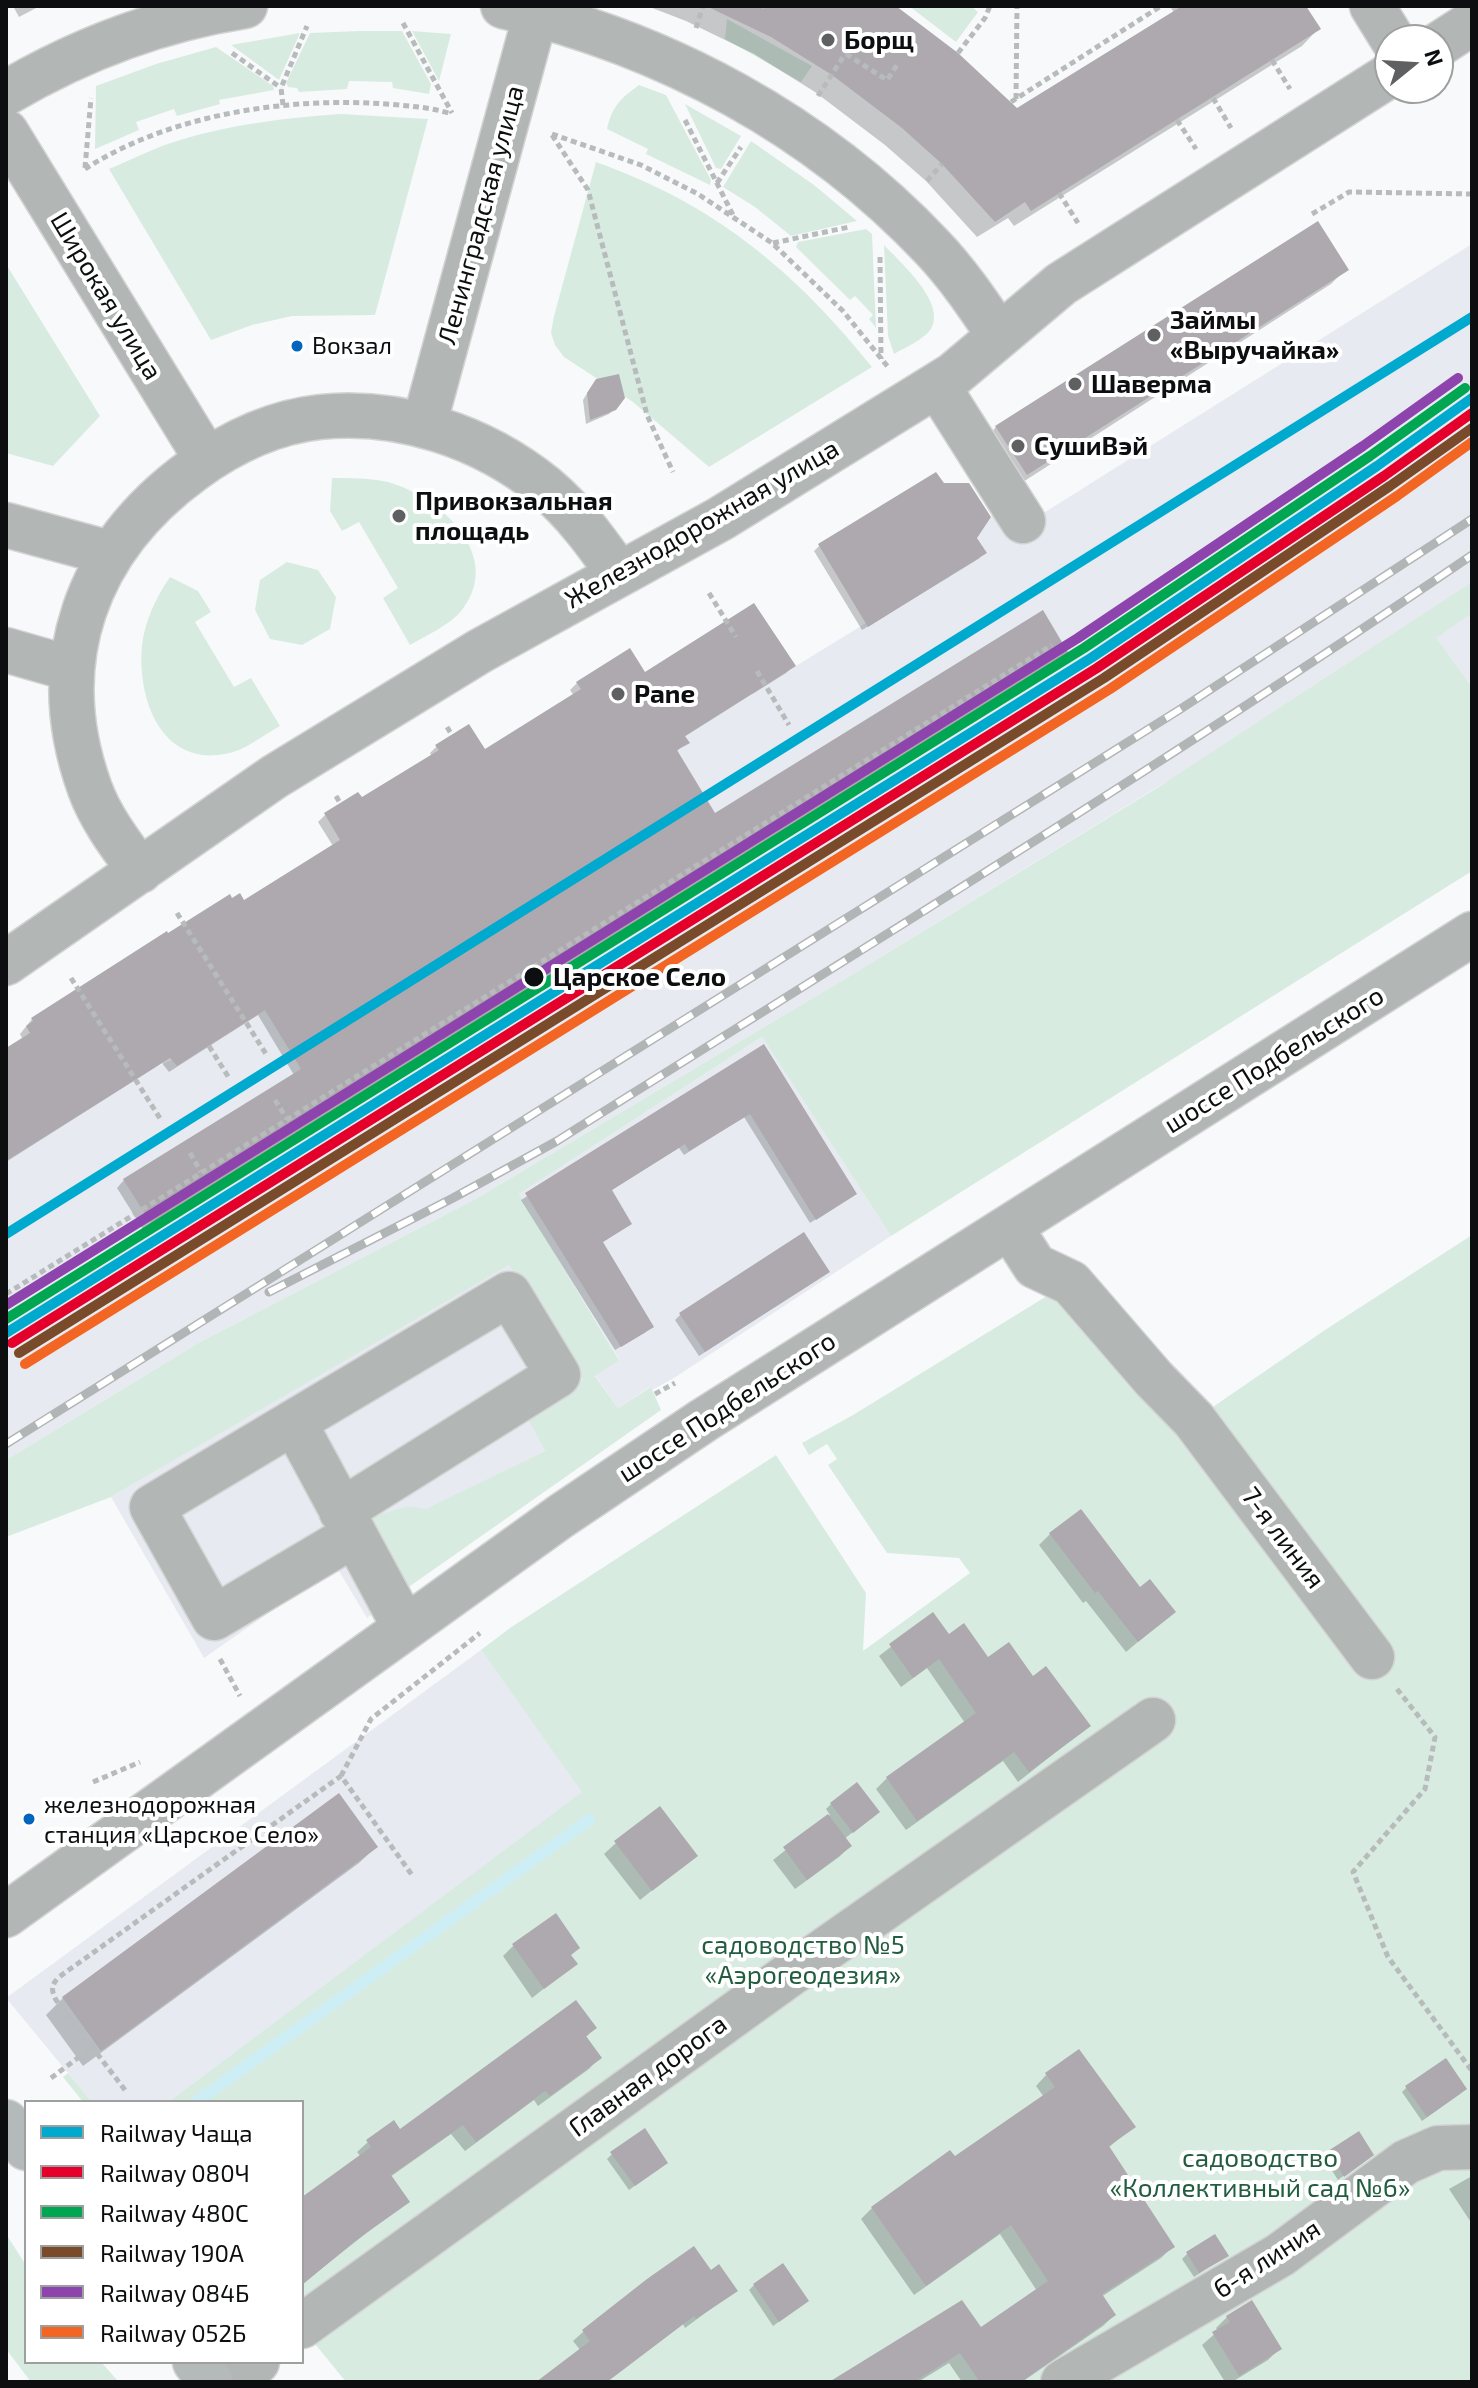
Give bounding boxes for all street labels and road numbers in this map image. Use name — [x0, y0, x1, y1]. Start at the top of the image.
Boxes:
street label: Ленинградская улица — [431, 82, 531, 348]
street label: Широкая улица — [44, 206, 168, 386]
street label: Железнодорожная улица — [559, 433, 845, 615]
street label: шоссе Подбельского — [1158, 980, 1390, 1140]
street label: шоссе Подбельского — [612, 1325, 842, 1489]
street label: 7-я линия — [1235, 1481, 1331, 1595]
street label: Главная дорога — [563, 2008, 733, 2144]
street label: 6-я линия — [1208, 2213, 1326, 2305]

